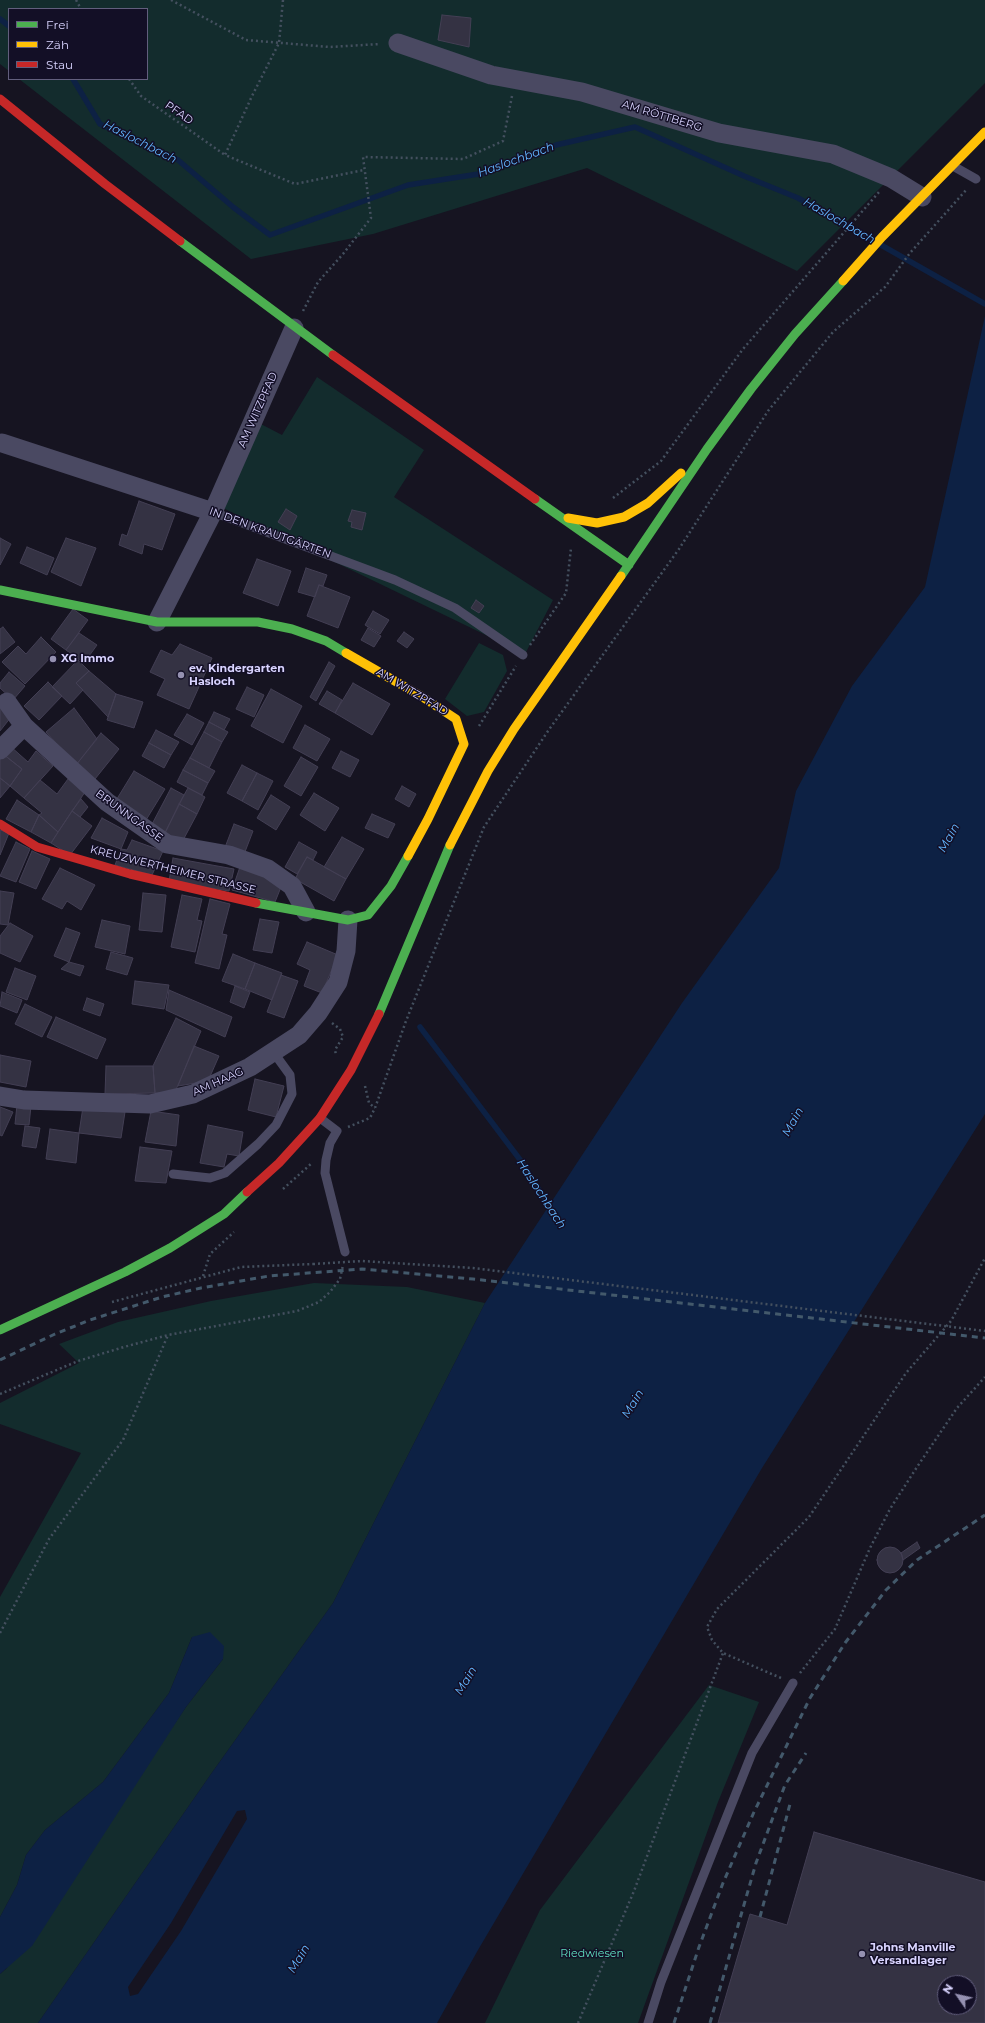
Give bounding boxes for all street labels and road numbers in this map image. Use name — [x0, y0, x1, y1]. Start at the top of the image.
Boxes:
street label: AM RÖTTBERG — [620, 98, 704, 134]
street label: PFAD — [162, 99, 196, 127]
street label: AM WITZPFAD — [235, 370, 281, 450]
street label: IN DEN KRAUTGÄRTEN — [207, 505, 333, 561]
street label: AM WITZPFAD — [374, 665, 450, 719]
street label: BRUNNGASSE — [93, 787, 165, 845]
street label: KREUZWERTHEIMER STRASSE — [89, 843, 257, 897]
street label: AM HAAG — [190, 1065, 246, 1099]

